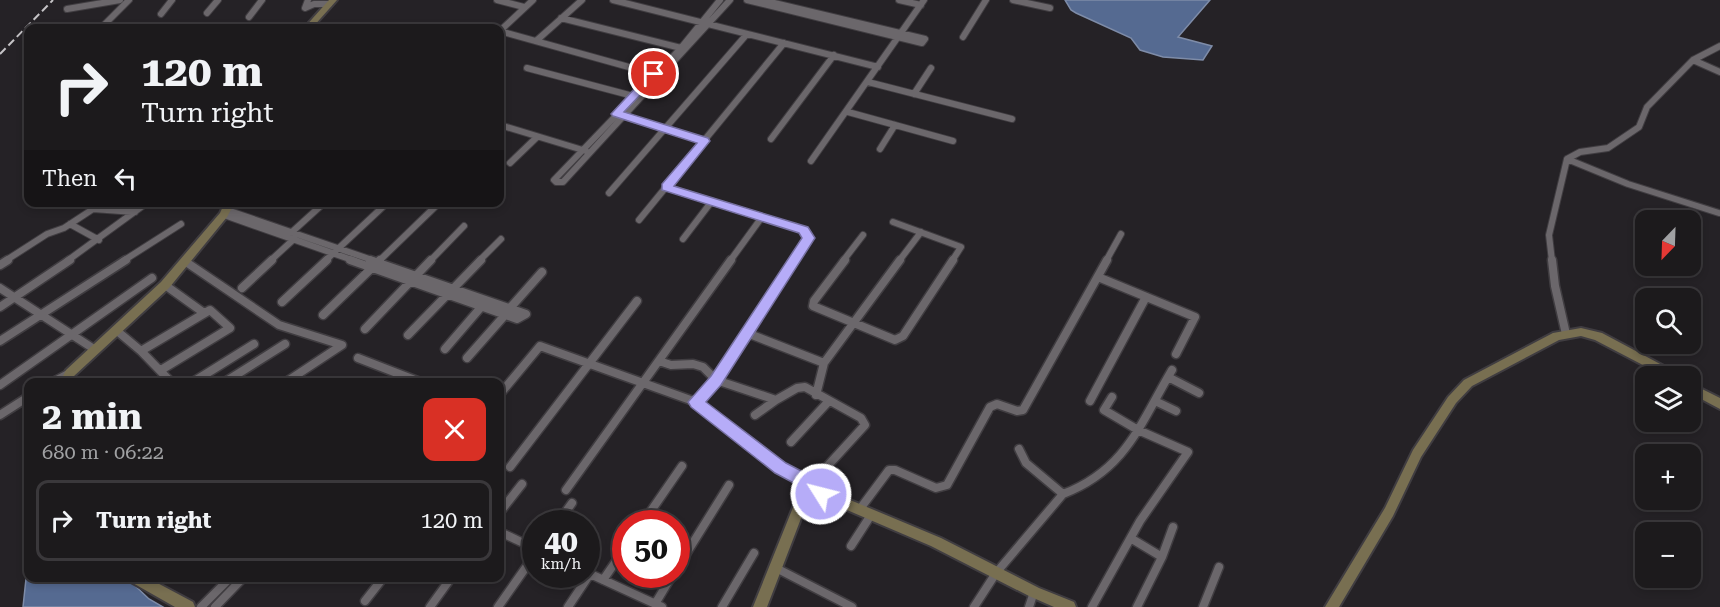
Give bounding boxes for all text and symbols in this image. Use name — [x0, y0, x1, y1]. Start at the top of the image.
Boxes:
text: 120 m — [141, 47, 263, 96]
icon: right — [42, 48, 120, 126]
pin — [628, 48, 679, 99]
icon: arrive — [637, 57, 670, 90]
text: Turn right — [141, 97, 274, 129]
icon: left — [109, 162, 142, 195]
text: Then — [42, 166, 97, 191]
north arrow — [1635, 210, 1701, 276]
map controls — [1635, 210, 1701, 588]
button: search — [1635, 288, 1701, 354]
button: layers — [1635, 366, 1701, 432]
text: 2 min — [42, 396, 142, 438]
button: close — [423, 398, 486, 461]
text: 680 m · 06:22 — [42, 440, 164, 464]
button: + — [1635, 444, 1701, 510]
position arrow — [789, 462, 853, 526]
icon: right — [45, 504, 78, 537]
text: Turn right — [96, 508, 211, 533]
text: 120 m — [420, 508, 483, 533]
speed limit sign: 50 — [612, 510, 690, 588]
button: − — [1635, 522, 1701, 588]
text: 40 — [544, 524, 578, 559]
text: km/h — [541, 555, 581, 573]

